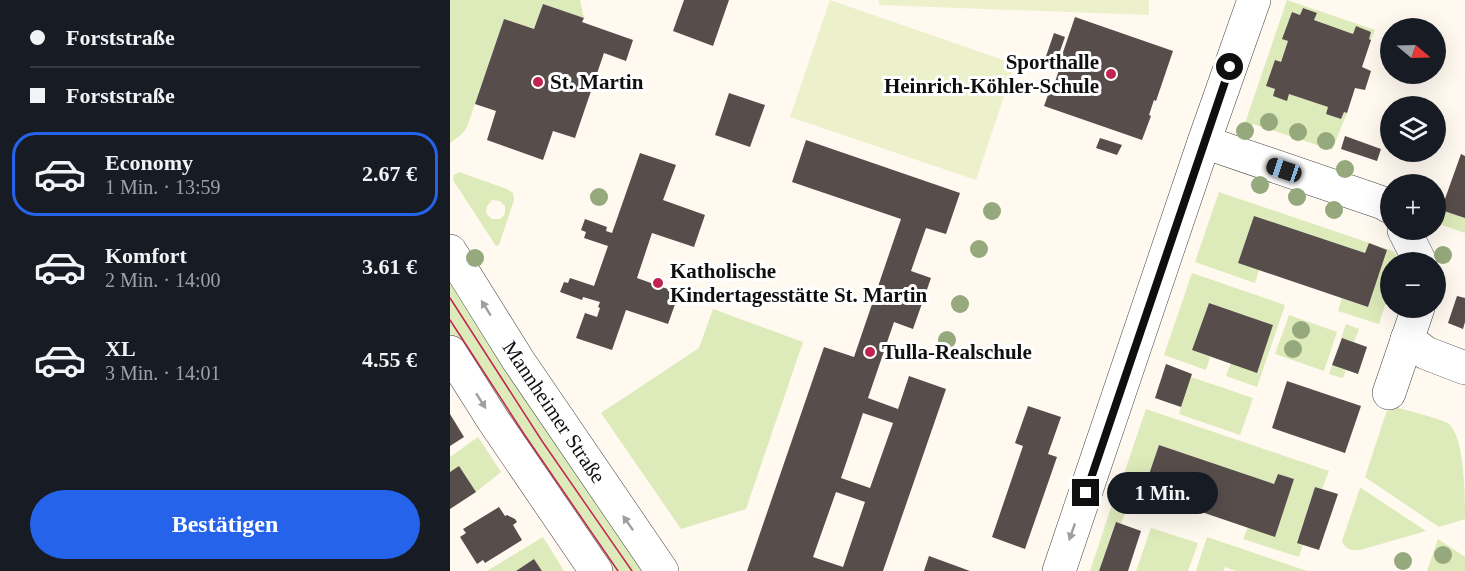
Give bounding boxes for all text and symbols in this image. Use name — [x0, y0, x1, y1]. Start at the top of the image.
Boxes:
north arrow — [1380, 18, 1446, 84]
map controls — [1380, 18, 1446, 318]
text: Forststraße — [66, 25, 175, 50]
place label: Sporthalle Heinrich-Köhler-Schule — [884, 50, 1099, 98]
route start — [1216, 53, 1243, 80]
marker: Sporthalle Heinrich-Köhler-Schule — [1104, 67, 1118, 81]
place label: St. Martin — [550, 70, 644, 94]
marker: St. Martin — [531, 75, 545, 89]
text: Forststraße — [66, 83, 175, 108]
button: layers — [1380, 96, 1446, 162]
icon: car — [33, 147, 87, 201]
text: Economy — [105, 150, 193, 175]
car — [1264, 156, 1304, 184]
text: 2.67 € — [362, 161, 417, 186]
button: + — [1380, 174, 1446, 240]
text: 1 Min. · 13:59 — [105, 176, 221, 198]
icon: car — [33, 240, 87, 294]
text: Komfort — [105, 243, 187, 268]
button: − — [1380, 252, 1446, 318]
text: 3.61 € — [362, 254, 417, 279]
place label: Katholische Kindertagesstätte St. Martin — [670, 259, 928, 307]
text: 2 Min. · 14:00 — [105, 269, 221, 291]
marker: Katholische Kindertagesstätte St. Martin — [651, 276, 665, 290]
one-way arrow — [480, 300, 491, 316]
icon: car — [33, 333, 87, 387]
text: XL — [105, 336, 136, 361]
street label: Mannheimer Straße — [498, 336, 610, 488]
place label: Tulla-Realschule — [882, 340, 1032, 364]
marker: Tulla-Realschule — [863, 345, 877, 359]
text: 4.55 € — [362, 347, 417, 372]
text: 3 Min. · 14:01 — [105, 362, 221, 384]
one-way arrow — [476, 393, 487, 410]
callout: 1 Min. — [1107, 472, 1218, 514]
route end — [1072, 479, 1099, 506]
text: 1 Min. — [1135, 482, 1190, 504]
button: Bestätigen — [30, 490, 420, 559]
one-way arrow — [622, 516, 634, 532]
one-way arrow — [1067, 523, 1077, 541]

